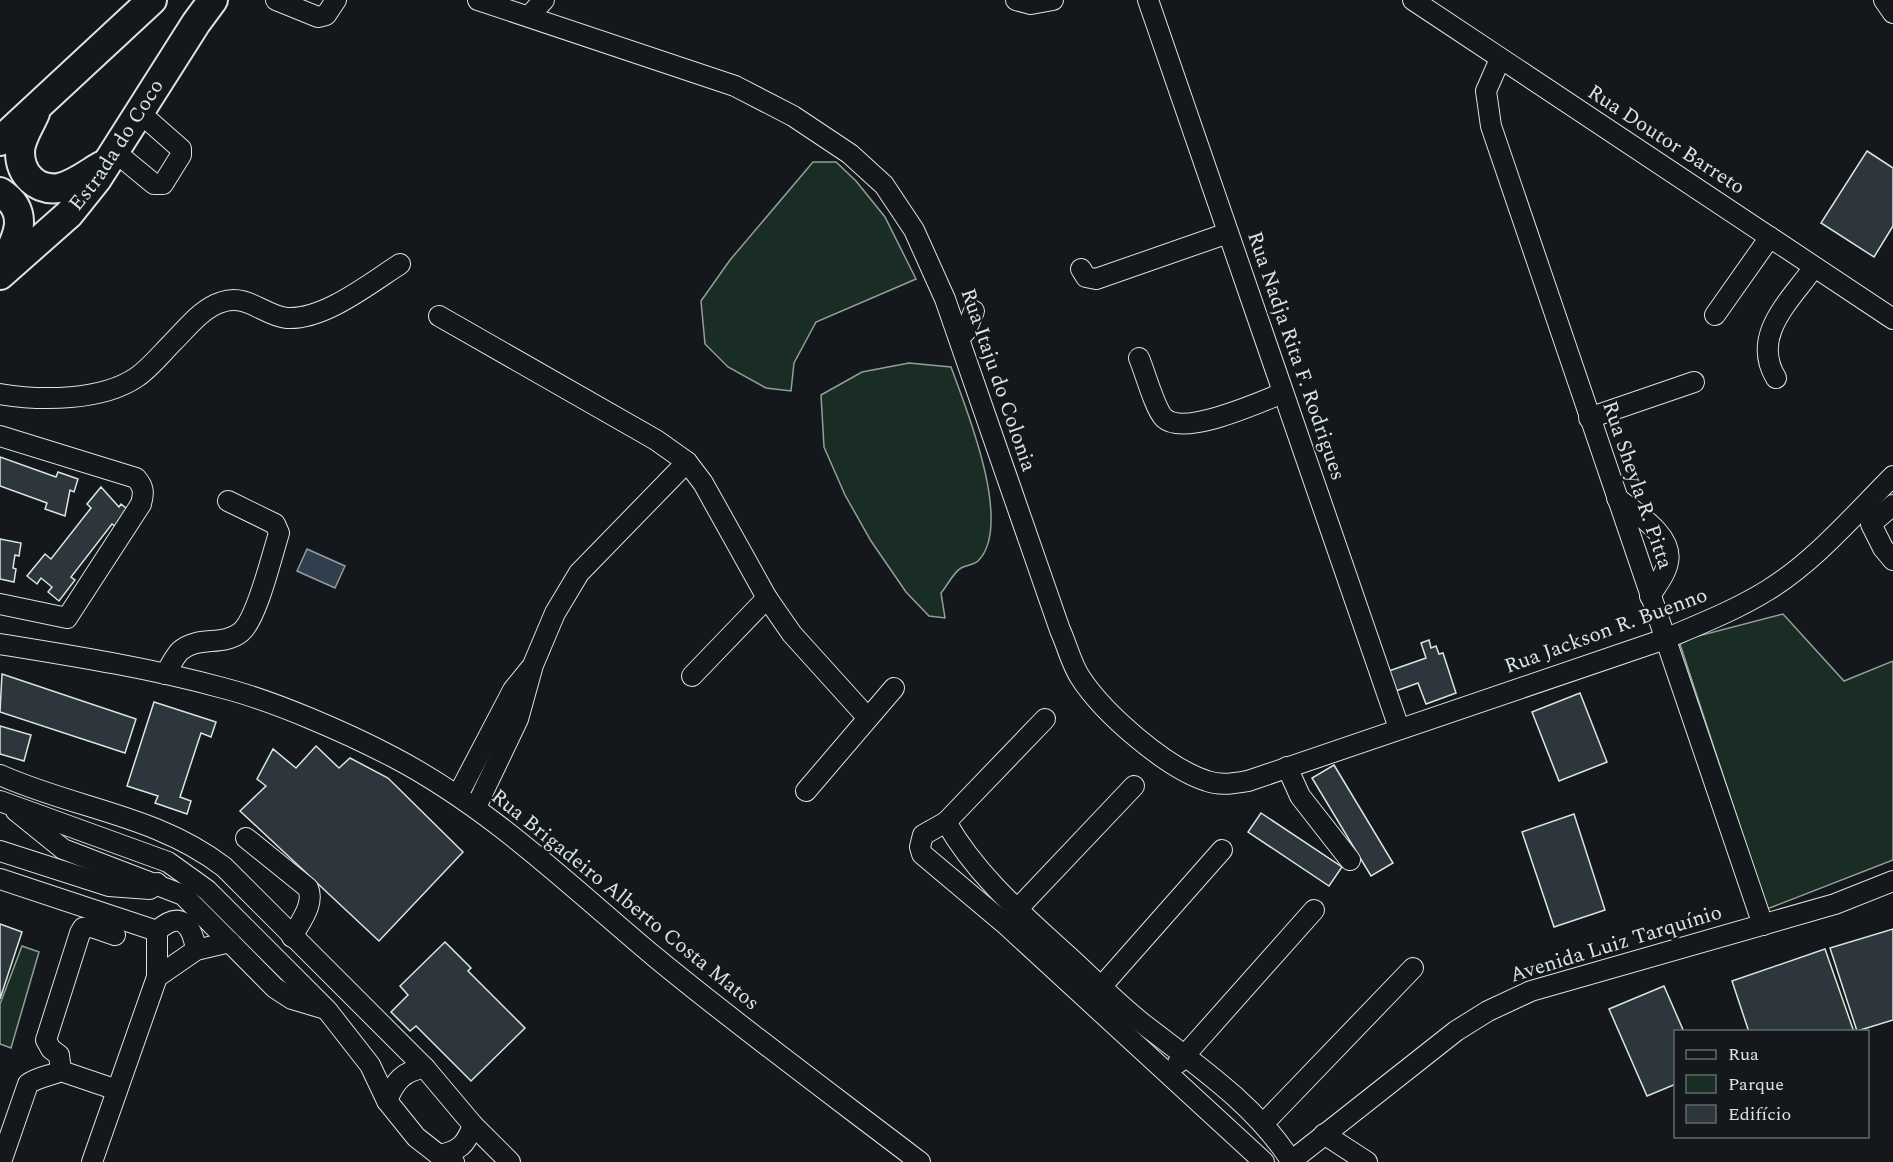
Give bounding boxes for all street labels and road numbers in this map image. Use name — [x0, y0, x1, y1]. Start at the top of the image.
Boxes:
street label: Estrada do Coco — [61, 73, 172, 218]
street label: Rua Doutor Barreto — [1581, 77, 1751, 203]
street label: Rua Nadja Rita F. Rodrigues — [1238, 227, 1354, 485]
street label: Rua Itaju do Colonia — [952, 284, 1045, 477]
street label: Rua Sheyla R. Pitta — [1593, 397, 1681, 574]
street label: Rua Jackson R. Buenno — [1500, 579, 1712, 683]
street label: Rua Brigadeiro Alberto Costa Matos — [484, 781, 766, 1019]
street label: Avenida Luiz Tarquínio — [1506, 897, 1726, 991]

